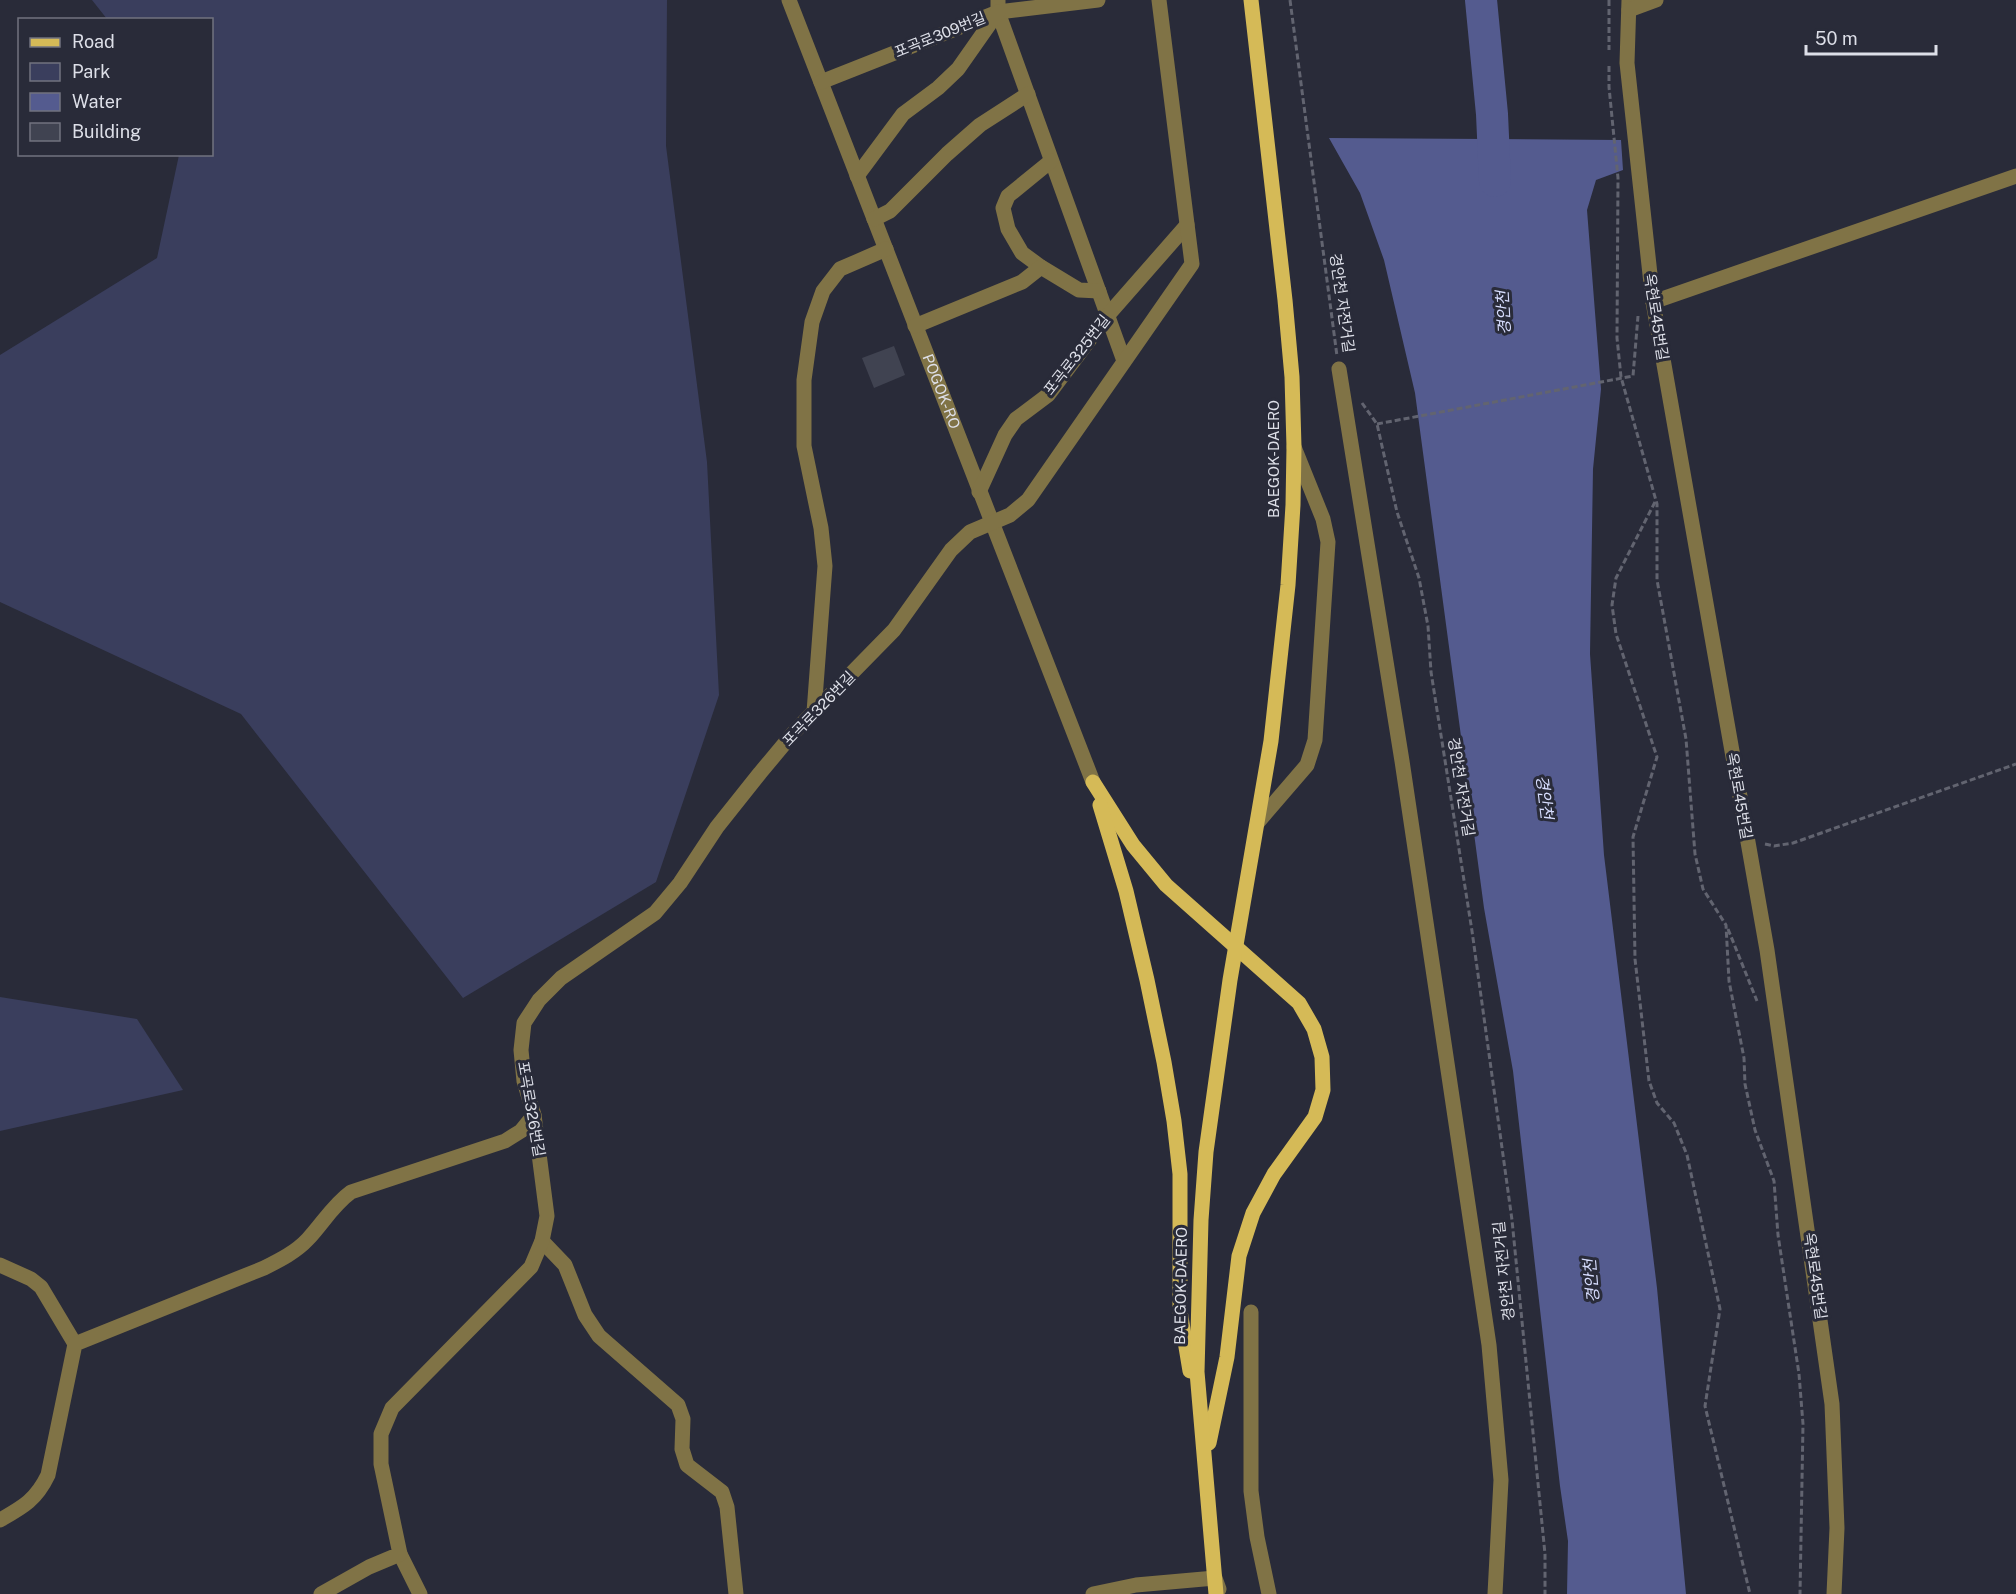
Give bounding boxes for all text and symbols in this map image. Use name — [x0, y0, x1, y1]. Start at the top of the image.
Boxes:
street label: 포곡로309번길 — [892, 9, 988, 61]
legend — [18, 18, 213, 156]
scale bar — [1806, 18, 1936, 56]
text: 50 m — [1815, 28, 1858, 49]
text: Road — [72, 31, 115, 52]
text: Park — [72, 61, 110, 82]
text: Water — [72, 91, 122, 112]
text: Building — [72, 121, 141, 142]
street label: 경안천 자전거길 — [1327, 252, 1358, 354]
street label: 옥현로45번길 — [1641, 272, 1672, 362]
water label: 경안천 — [1493, 288, 1514, 336]
street label: 포곡로325번길 — [1040, 311, 1113, 398]
street label: POGOK-RO — [919, 352, 964, 431]
street label: BAEGOK-DAERO — [1265, 400, 1282, 518]
street label: 포곡로326번길 — [779, 668, 858, 749]
street label: 경안천 자전거길 — [1445, 736, 1478, 838]
street label: 옥현로45번길 — [1723, 751, 1755, 841]
water label: 경안천 — [1532, 774, 1557, 822]
street label: 포곡로326번길 — [515, 1060, 548, 1158]
street label: 경안천 자전거길 — [1490, 1220, 1517, 1322]
street label: BAEGOK-DAERO — [1171, 1227, 1190, 1345]
street label: 옥현로45번길 — [1801, 1231, 1830, 1321]
water label: 경안천 — [1580, 1256, 1603, 1304]

